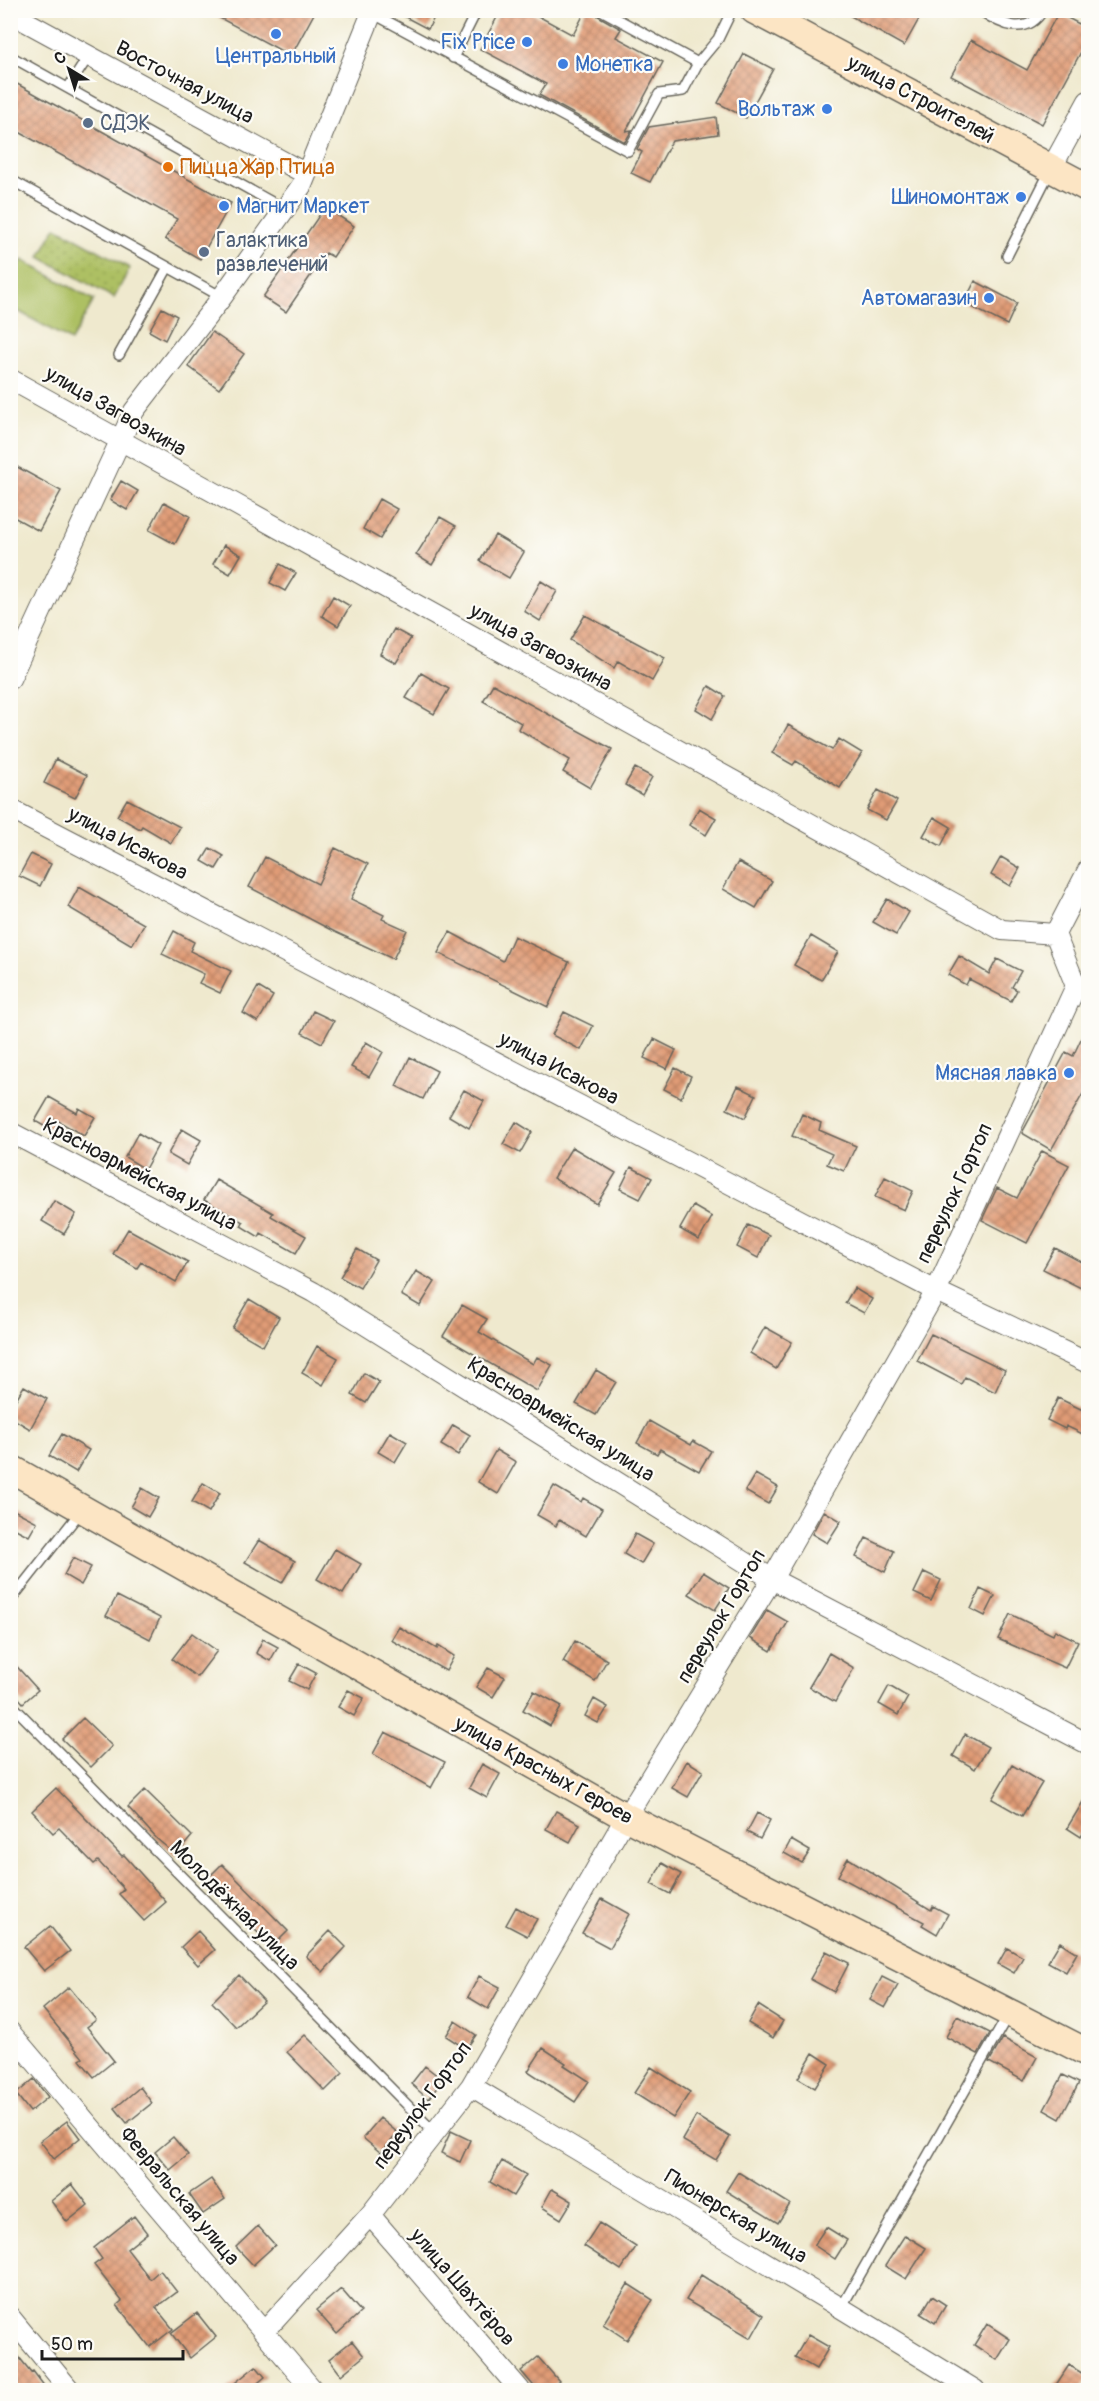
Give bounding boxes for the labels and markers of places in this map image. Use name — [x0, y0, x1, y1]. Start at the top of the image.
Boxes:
marker: Центральный — [269, 27, 283, 41]
place label: Fix Price — [440, 29, 516, 56]
marker: Fix Price — [520, 35, 534, 49]
place label: Центральный — [216, 43, 336, 70]
place label: Монетка — [575, 51, 653, 78]
marker: Монетка — [556, 57, 570, 71]
place label: Вольтаж — [737, 96, 816, 123]
marker: Вольтаж — [820, 102, 834, 116]
place label: СДЭК — [100, 110, 150, 137]
marker: СДЭК — [81, 116, 95, 130]
place label: Пицца Жар Птица — [180, 154, 335, 181]
marker: Пицца Жар Птица — [161, 160, 175, 174]
place label: Шиномонтаж — [891, 184, 1010, 211]
marker: Шиномонтаж — [1014, 190, 1028, 204]
place label: Магнит Маркет — [236, 193, 370, 220]
marker: Магнит Маркет — [217, 199, 231, 213]
place label: Галактика развлечений — [216, 227, 328, 278]
marker: Галактика развлечений — [197, 245, 211, 259]
place label: Автомагазин — [861, 285, 977, 312]
marker: Автомагазин — [982, 291, 996, 305]
place label: Мясная лавка — [935, 1060, 1057, 1087]
marker: Мясная лавка — [1062, 1066, 1076, 1080]

